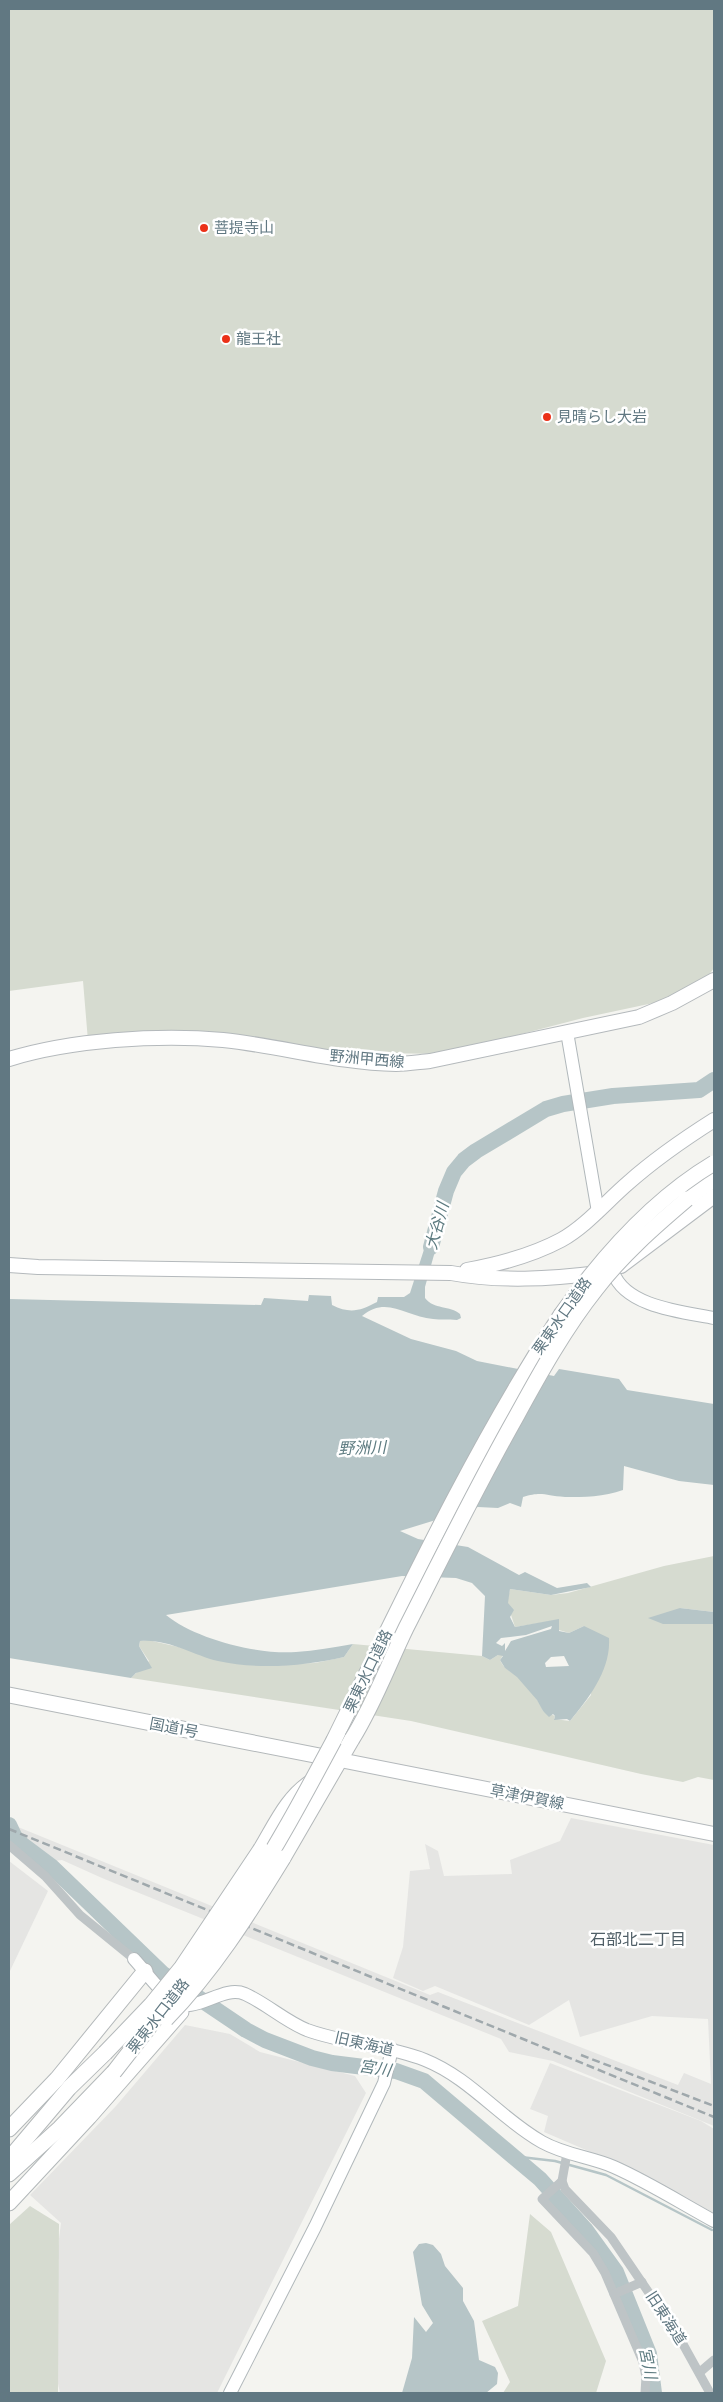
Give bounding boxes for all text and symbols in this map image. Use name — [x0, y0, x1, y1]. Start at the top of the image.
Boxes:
place label: 菩提寺山 — [214, 218, 274, 238]
marker: 菩提寺山 — [198, 222, 210, 234]
place label: 龍王社 — [236, 329, 281, 349]
marker: 龍王社 — [220, 333, 232, 345]
place label: 見晴らし大岩 — [557, 407, 647, 427]
marker: 見晴らし大岩 — [541, 411, 553, 423]
street label: 野洲甲西線 — [329, 1046, 405, 1072]
water label: 大谷川 — [421, 1198, 454, 1252]
street label: 栗東水口道路 — [528, 1273, 596, 1359]
water label: 野洲川 — [338, 1437, 388, 1459]
street label: 栗東水口道路 — [339, 1626, 397, 1716]
street label: 国道1号 — [148, 1713, 200, 1743]
street label: 草津伊賀線 — [488, 1780, 566, 1814]
district label: 石部北二丁目 — [590, 1929, 686, 1950]
street label: 栗東水口道路 — [122, 1974, 194, 2058]
street label: 旧東海道 — [333, 2028, 395, 2060]
water label: 宮川 — [358, 2055, 394, 2081]
street label: 旧東海道 — [641, 2287, 691, 2349]
water label: 宮川 — [634, 2345, 662, 2383]

